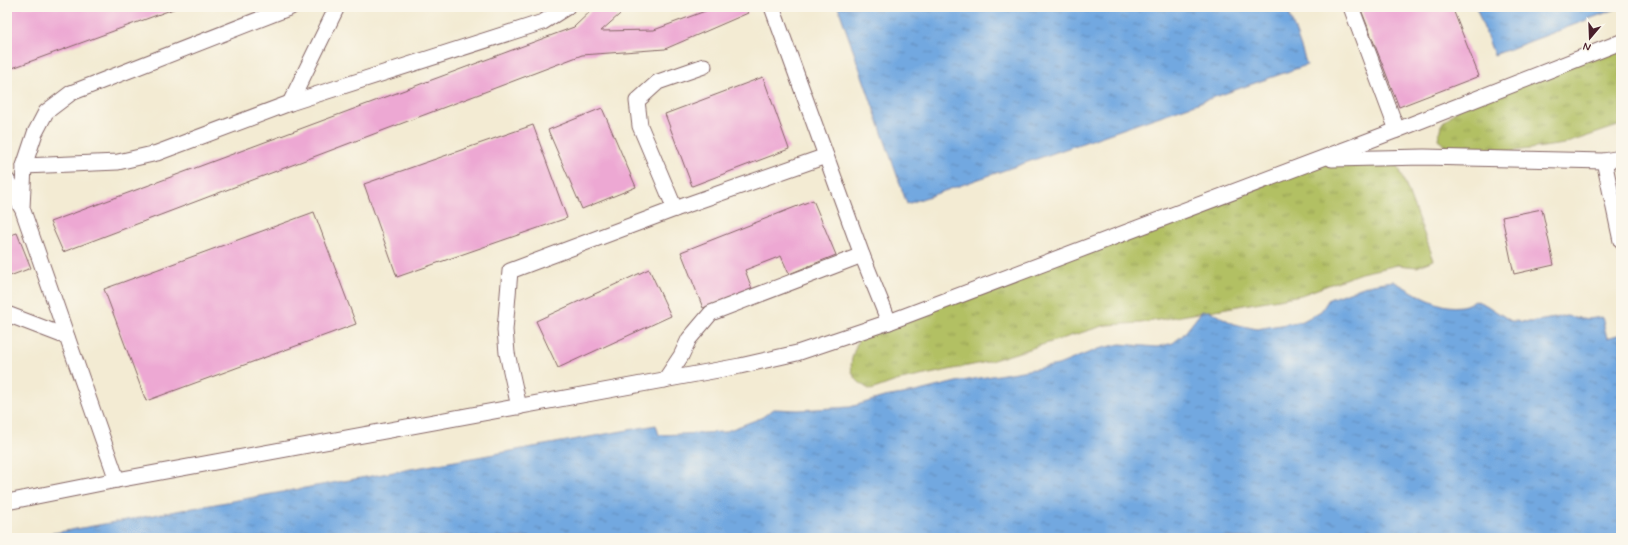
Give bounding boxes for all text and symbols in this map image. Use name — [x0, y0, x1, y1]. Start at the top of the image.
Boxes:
north arrow — [1570, 18, 1610, 58]
text: N — [1581, 39, 1593, 54]

